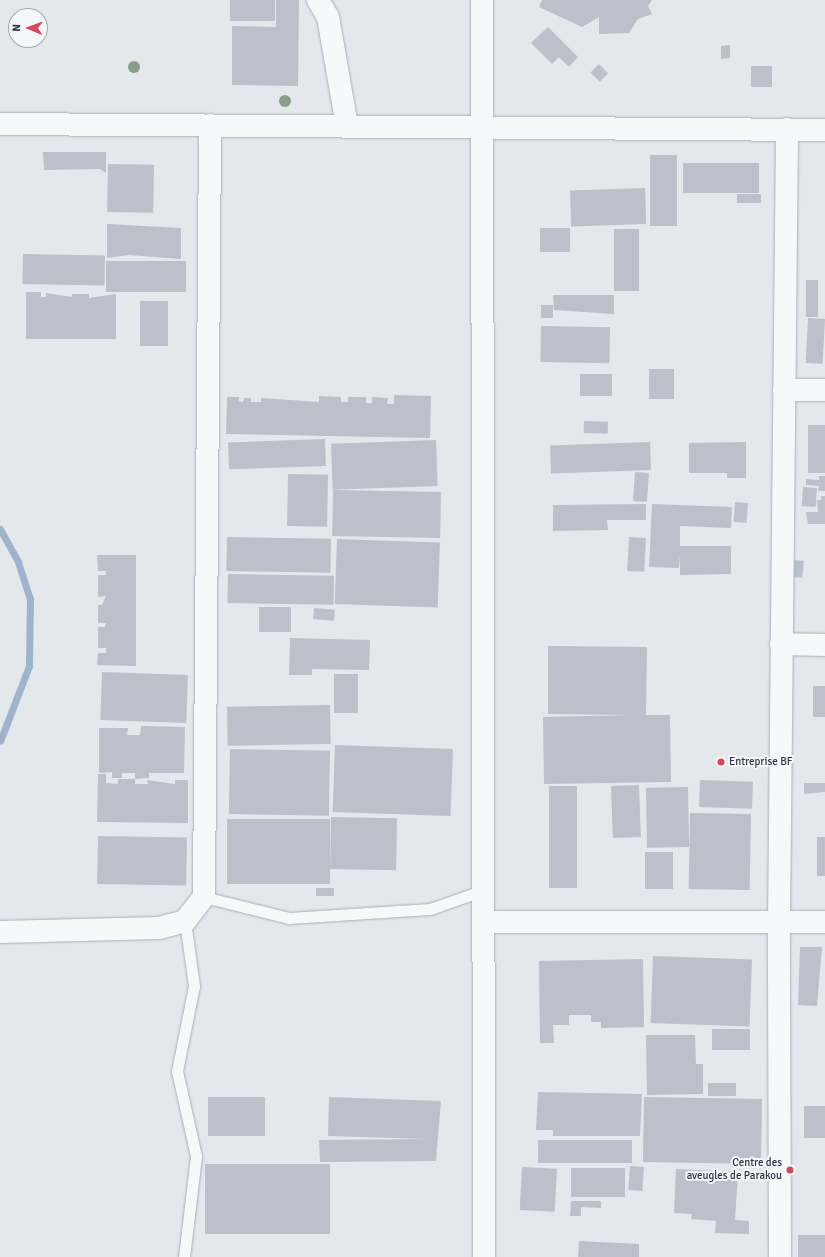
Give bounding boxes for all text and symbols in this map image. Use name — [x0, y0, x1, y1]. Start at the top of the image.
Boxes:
north arrow — [8, 8, 48, 48]
text: N — [10, 24, 23, 32]
place label: Entreprise BF — [729, 755, 793, 769]
marker: Entreprise BF — [716, 757, 726, 767]
place label: Centre des aveugles de Parakou — [687, 1157, 782, 1183]
marker: Centre des aveugles de Parakou — [785, 1165, 795, 1175]

